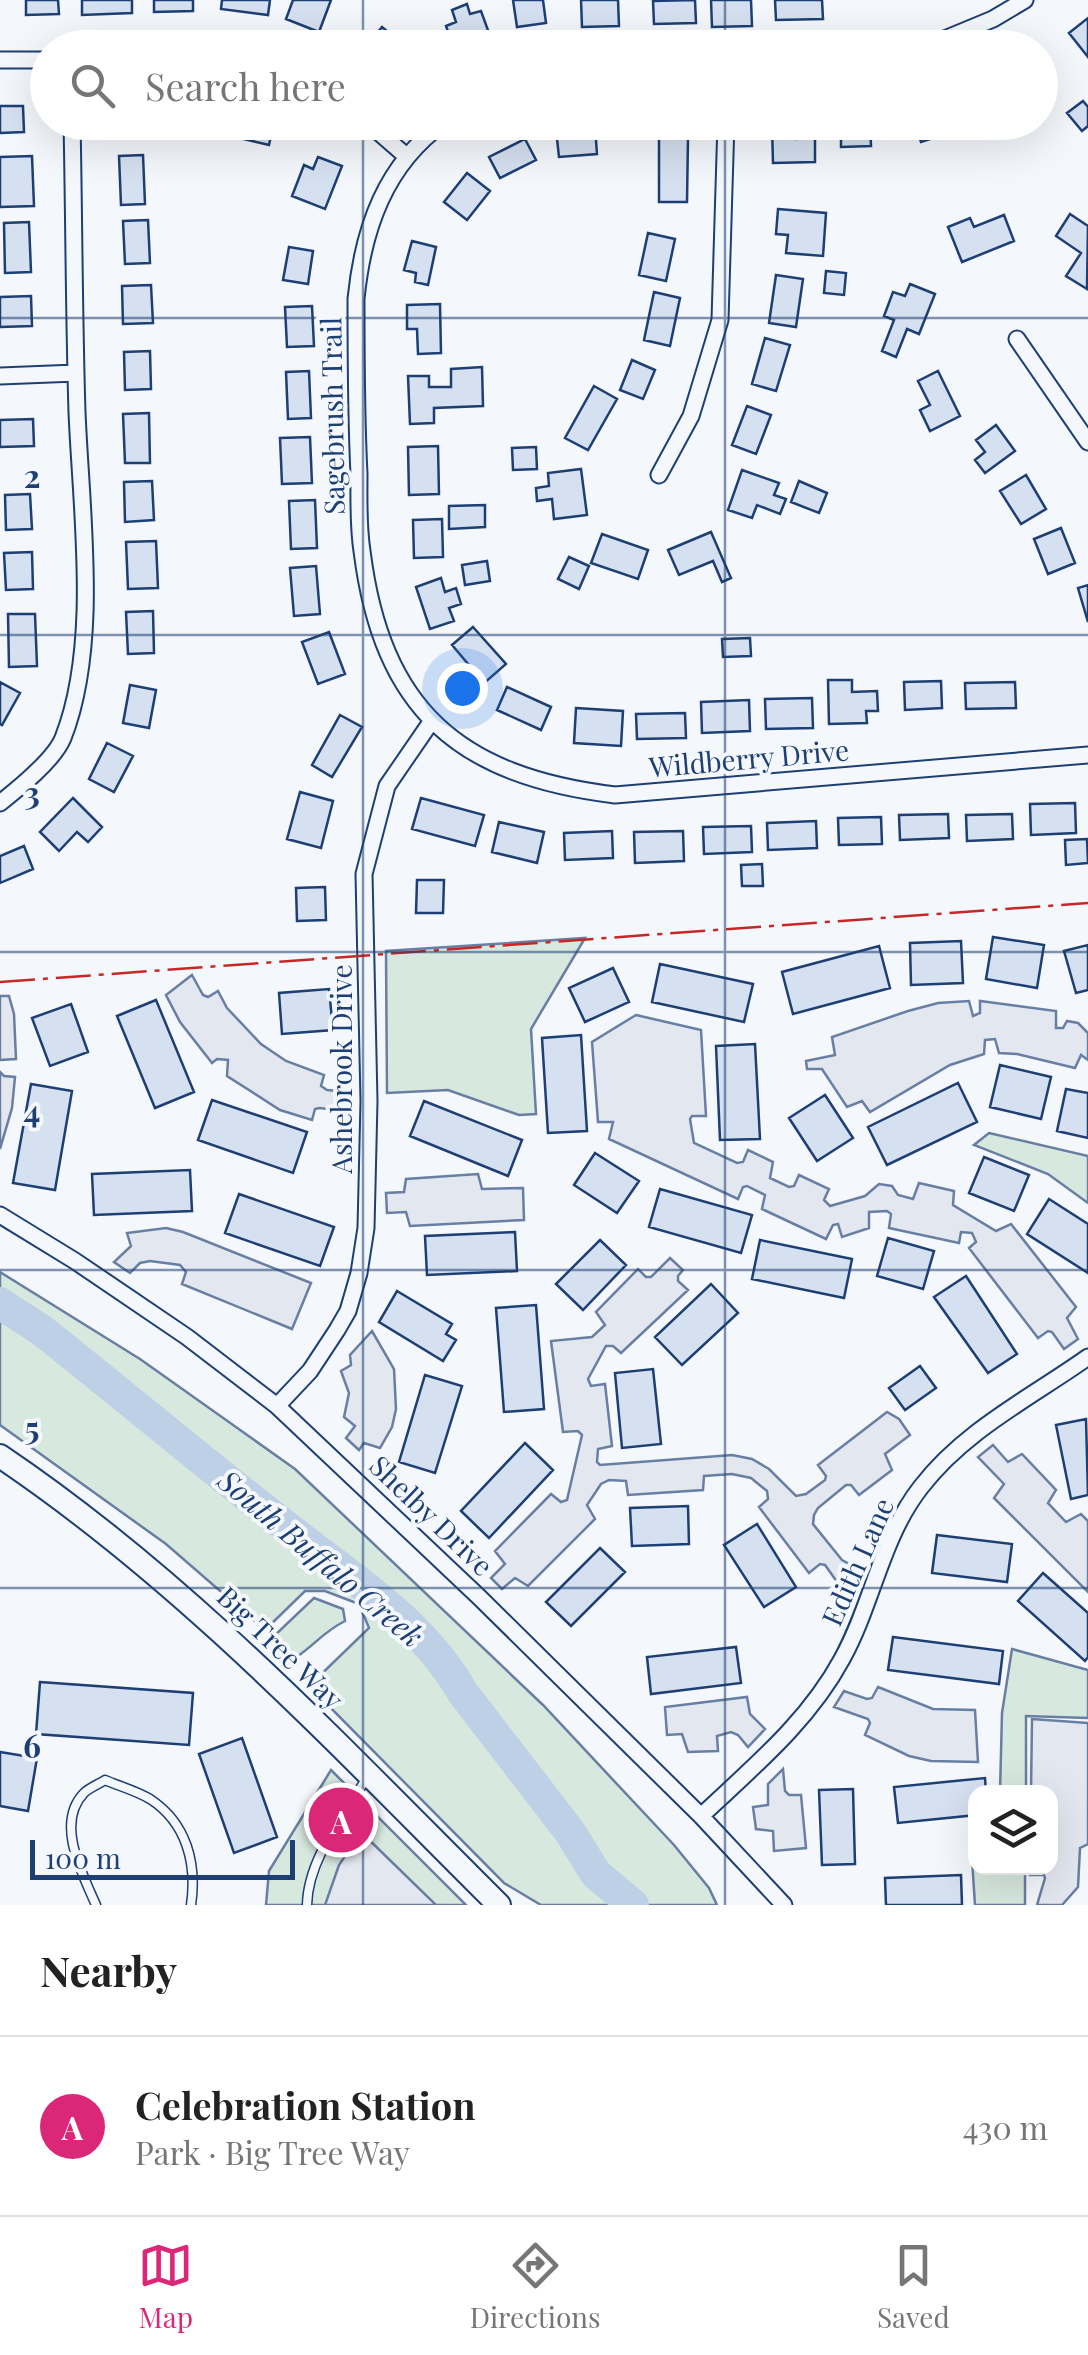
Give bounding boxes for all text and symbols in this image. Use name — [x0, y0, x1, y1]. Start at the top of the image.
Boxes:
search box — [30, 30, 1058, 140]
icon: search — [65, 58, 120, 113]
text: Search here — [145, 60, 346, 111]
street label: Sagebrush Trail — [311, 317, 352, 515]
text: 2 — [24, 453, 40, 496]
your location — [437, 663, 488, 714]
street label: Wildberry Drive — [646, 730, 850, 785]
text: 3 — [24, 770, 40, 813]
street label: Ashebrook Drive — [322, 964, 359, 1175]
text: 4 — [24, 1088, 40, 1131]
text: 5 — [25, 1405, 39, 1448]
street label: Shelby Drive — [362, 1447, 502, 1583]
water label: South Buffalo Creek — [210, 1459, 432, 1655]
street label: Edith Lane — [812, 1492, 901, 1631]
street label: Big Tree Way — [210, 1577, 352, 1717]
text: 6 — [23, 1723, 41, 1766]
pin: A — [308, 1782, 374, 1858]
map controls — [968, 1785, 1058, 1875]
button: layers — [968, 1785, 1058, 1875]
scale bar — [30, 1835, 295, 1880]
text: 100 m — [45, 1839, 121, 1876]
text: Nearby — [40, 1942, 177, 1998]
text: Celebration Station — [135, 2079, 476, 2130]
text: A — [62, 2105, 83, 2148]
text: 430 m — [963, 2105, 1048, 2148]
text: Park · Big Tree Way — [135, 2130, 410, 2173]
tab: Map — [138, 2238, 193, 2335]
tab: Directions — [470, 2238, 601, 2335]
tab: Saved — [877, 2238, 950, 2335]

